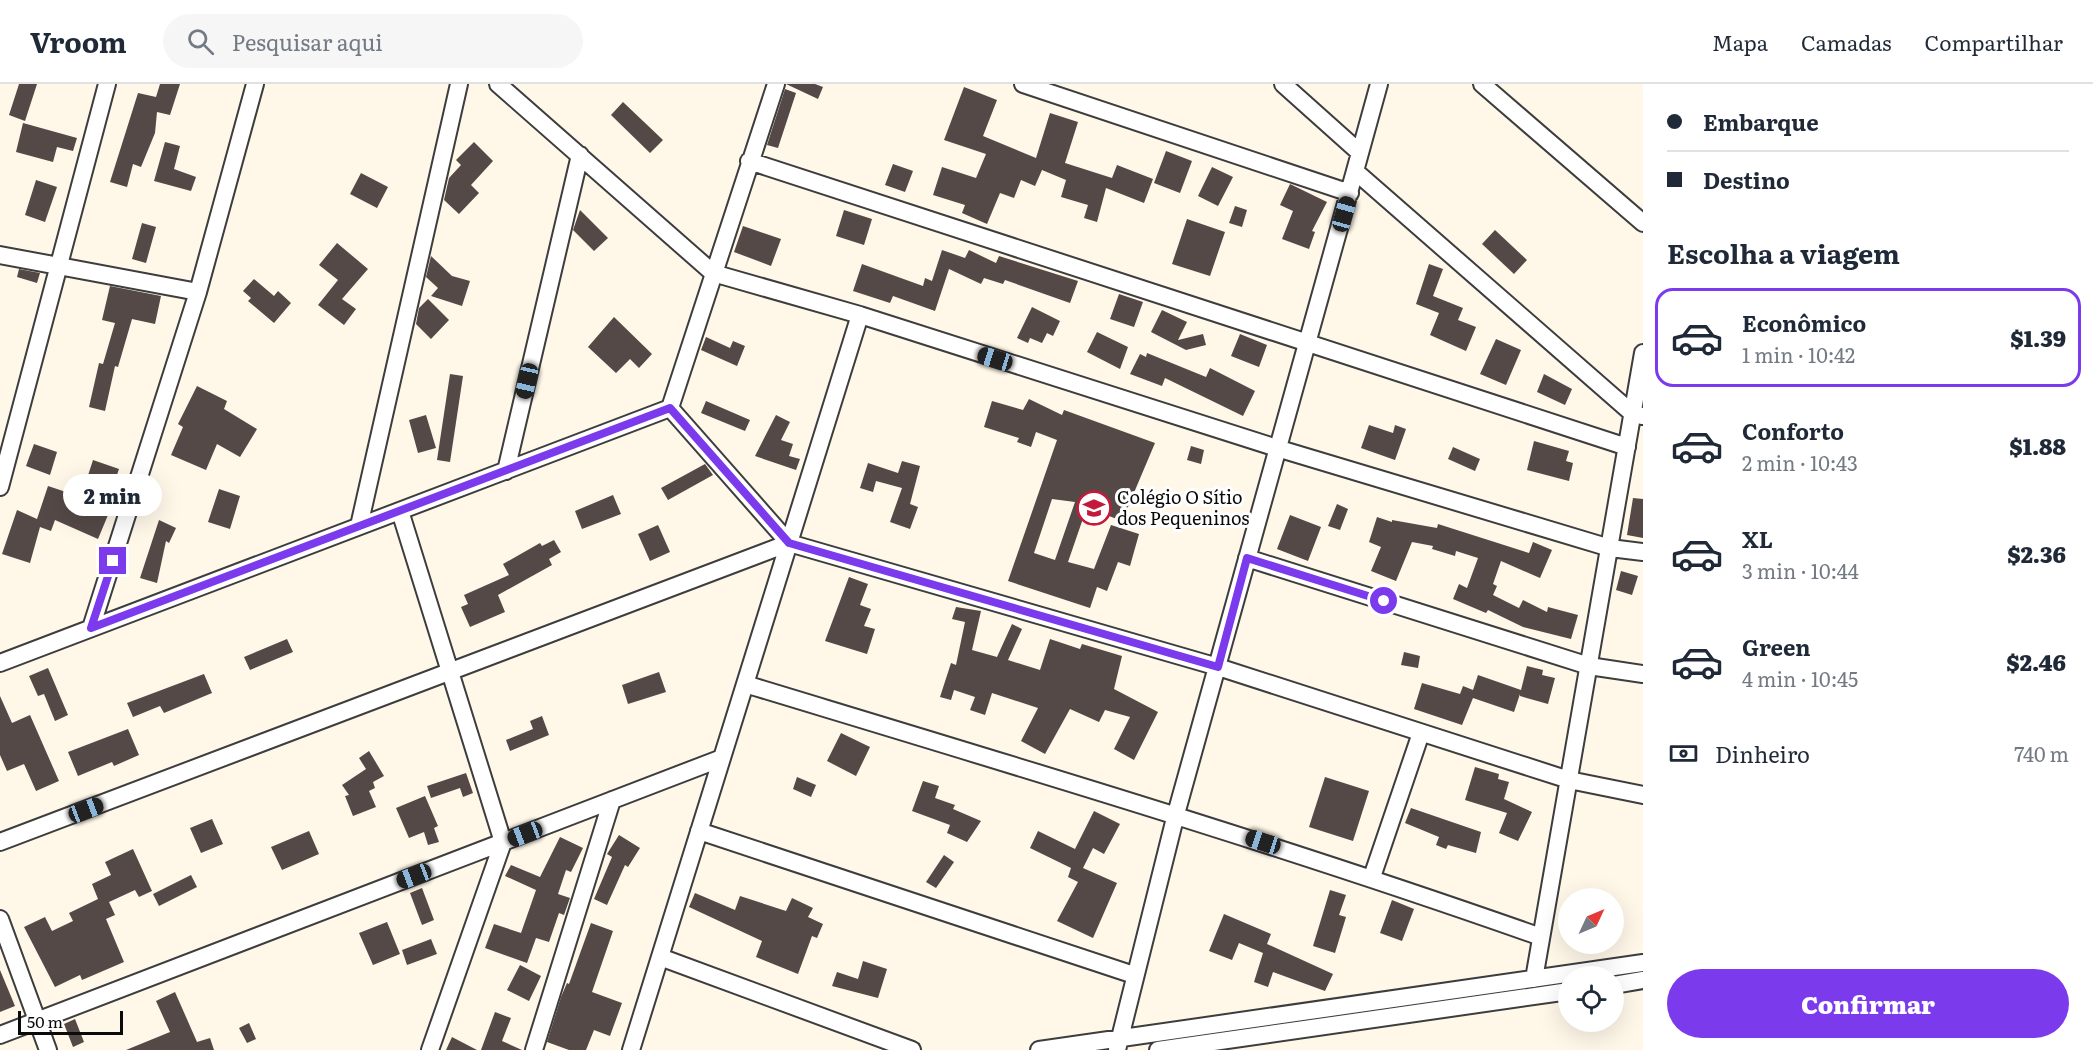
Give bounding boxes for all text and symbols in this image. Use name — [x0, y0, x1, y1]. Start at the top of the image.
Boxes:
search box — [163, 14, 583, 68]
text: Vroom — [30, 20, 127, 62]
icon: search — [184, 25, 217, 58]
text: Pesquisar aqui — [232, 25, 383, 58]
text: Mapa — [1712, 26, 1768, 57]
text: Camadas — [1801, 26, 1892, 57]
text: Compartilhar — [1925, 26, 2063, 57]
text: Embarque — [1703, 105, 1819, 138]
text: Destino — [1703, 163, 1790, 196]
car — [1330, 194, 1358, 234]
text: Escolha a viagem — [1667, 232, 1900, 272]
text: Econômico — [1742, 306, 1866, 339]
icon: car — [1670, 311, 1724, 365]
text: $1.39 — [2010, 321, 2066, 354]
text: 1 min · 10:42 — [1742, 339, 1855, 369]
car — [975, 345, 1015, 373]
car — [514, 361, 540, 401]
text: Conforto — [1742, 414, 1844, 447]
icon: car — [1670, 419, 1724, 473]
text: $1.88 — [2009, 429, 2066, 462]
text: 2 min · 10:43 — [1742, 447, 1858, 477]
callout: 2 min — [63, 474, 162, 516]
text: 2 min — [84, 480, 141, 510]
place label: Colégio O Sítio dos Pequeninos — [1117, 483, 1249, 531]
school or university icon: Colégio O Sítio dos Pequeninos — [1076, 490, 1112, 526]
text: XL — [1742, 522, 1773, 555]
icon: car — [1670, 527, 1724, 581]
text: $2.36 — [2007, 537, 2066, 570]
route end — [99, 547, 126, 574]
text: 3 min · 10:44 — [1742, 555, 1859, 585]
route start — [1370, 587, 1397, 614]
text: Green — [1742, 630, 1811, 663]
icon: car — [1670, 635, 1724, 689]
text: $2.46 — [2006, 645, 2066, 678]
text: 4 min · 10:45 — [1742, 663, 1858, 693]
icon: cash — [1667, 737, 1700, 770]
text: Dinheiro — [1715, 737, 1810, 770]
text: 740 m — [2014, 738, 2069, 768]
car — [66, 795, 106, 825]
car — [505, 819, 545, 849]
car — [1243, 828, 1283, 856]
car — [394, 861, 434, 891]
north arrow — [1558, 888, 1624, 954]
map controls — [1558, 888, 1624, 1032]
button: locate — [1558, 966, 1624, 1032]
button: Confirmar — [1667, 969, 2069, 1038]
scale bar — [18, 1008, 123, 1036]
text: 50 m — [27, 1009, 63, 1033]

